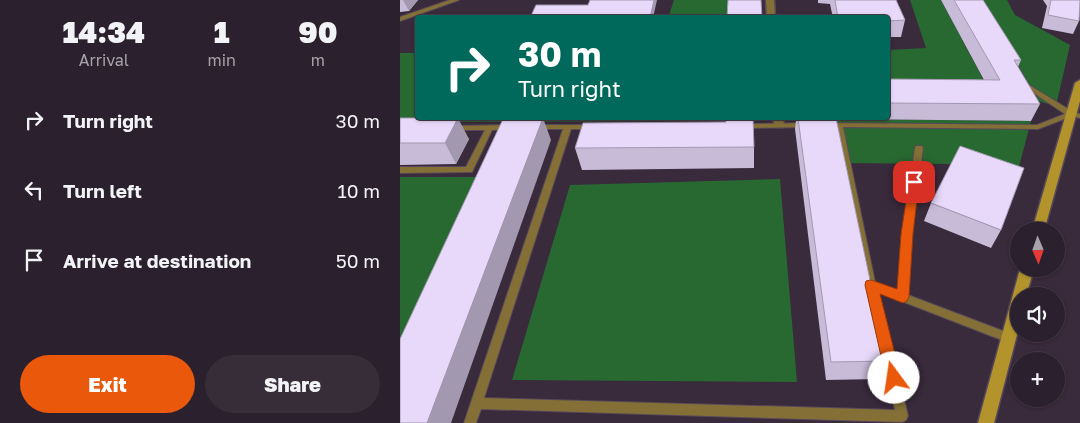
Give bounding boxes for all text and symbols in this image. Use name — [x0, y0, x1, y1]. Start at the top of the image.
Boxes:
text: 14:34 — [62, 14, 145, 50]
text: 1 — [214, 14, 230, 50]
text: 90 — [298, 14, 338, 50]
text: 30 m — [518, 33, 601, 75]
icon: right — [435, 35, 500, 100]
text: Arrival — [79, 50, 129, 70]
text: min — [208, 50, 236, 70]
text: m — [311, 50, 325, 70]
text: Turn right — [518, 75, 621, 102]
icon: right — [20, 106, 48, 134]
text: Turn right — [63, 109, 153, 132]
text: 30 m — [336, 109, 380, 132]
pin — [893, 161, 935, 203]
icon: arrive — [900, 168, 928, 196]
icon: left — [20, 176, 48, 204]
text: Turn left — [63, 179, 142, 202]
text: 10 m — [337, 179, 380, 202]
north arrow — [1010, 222, 1065, 278]
map controls — [1010, 222, 1065, 407]
icon: arrive — [20, 246, 48, 274]
text: Arrive at destination — [63, 249, 251, 272]
text: 50 m — [336, 249, 380, 272]
button: sound — [1010, 287, 1065, 342]
position arrow — [867, 351, 919, 403]
button: + — [1010, 352, 1065, 407]
button: Exit — [20, 355, 195, 413]
button: Share — [205, 355, 380, 413]

